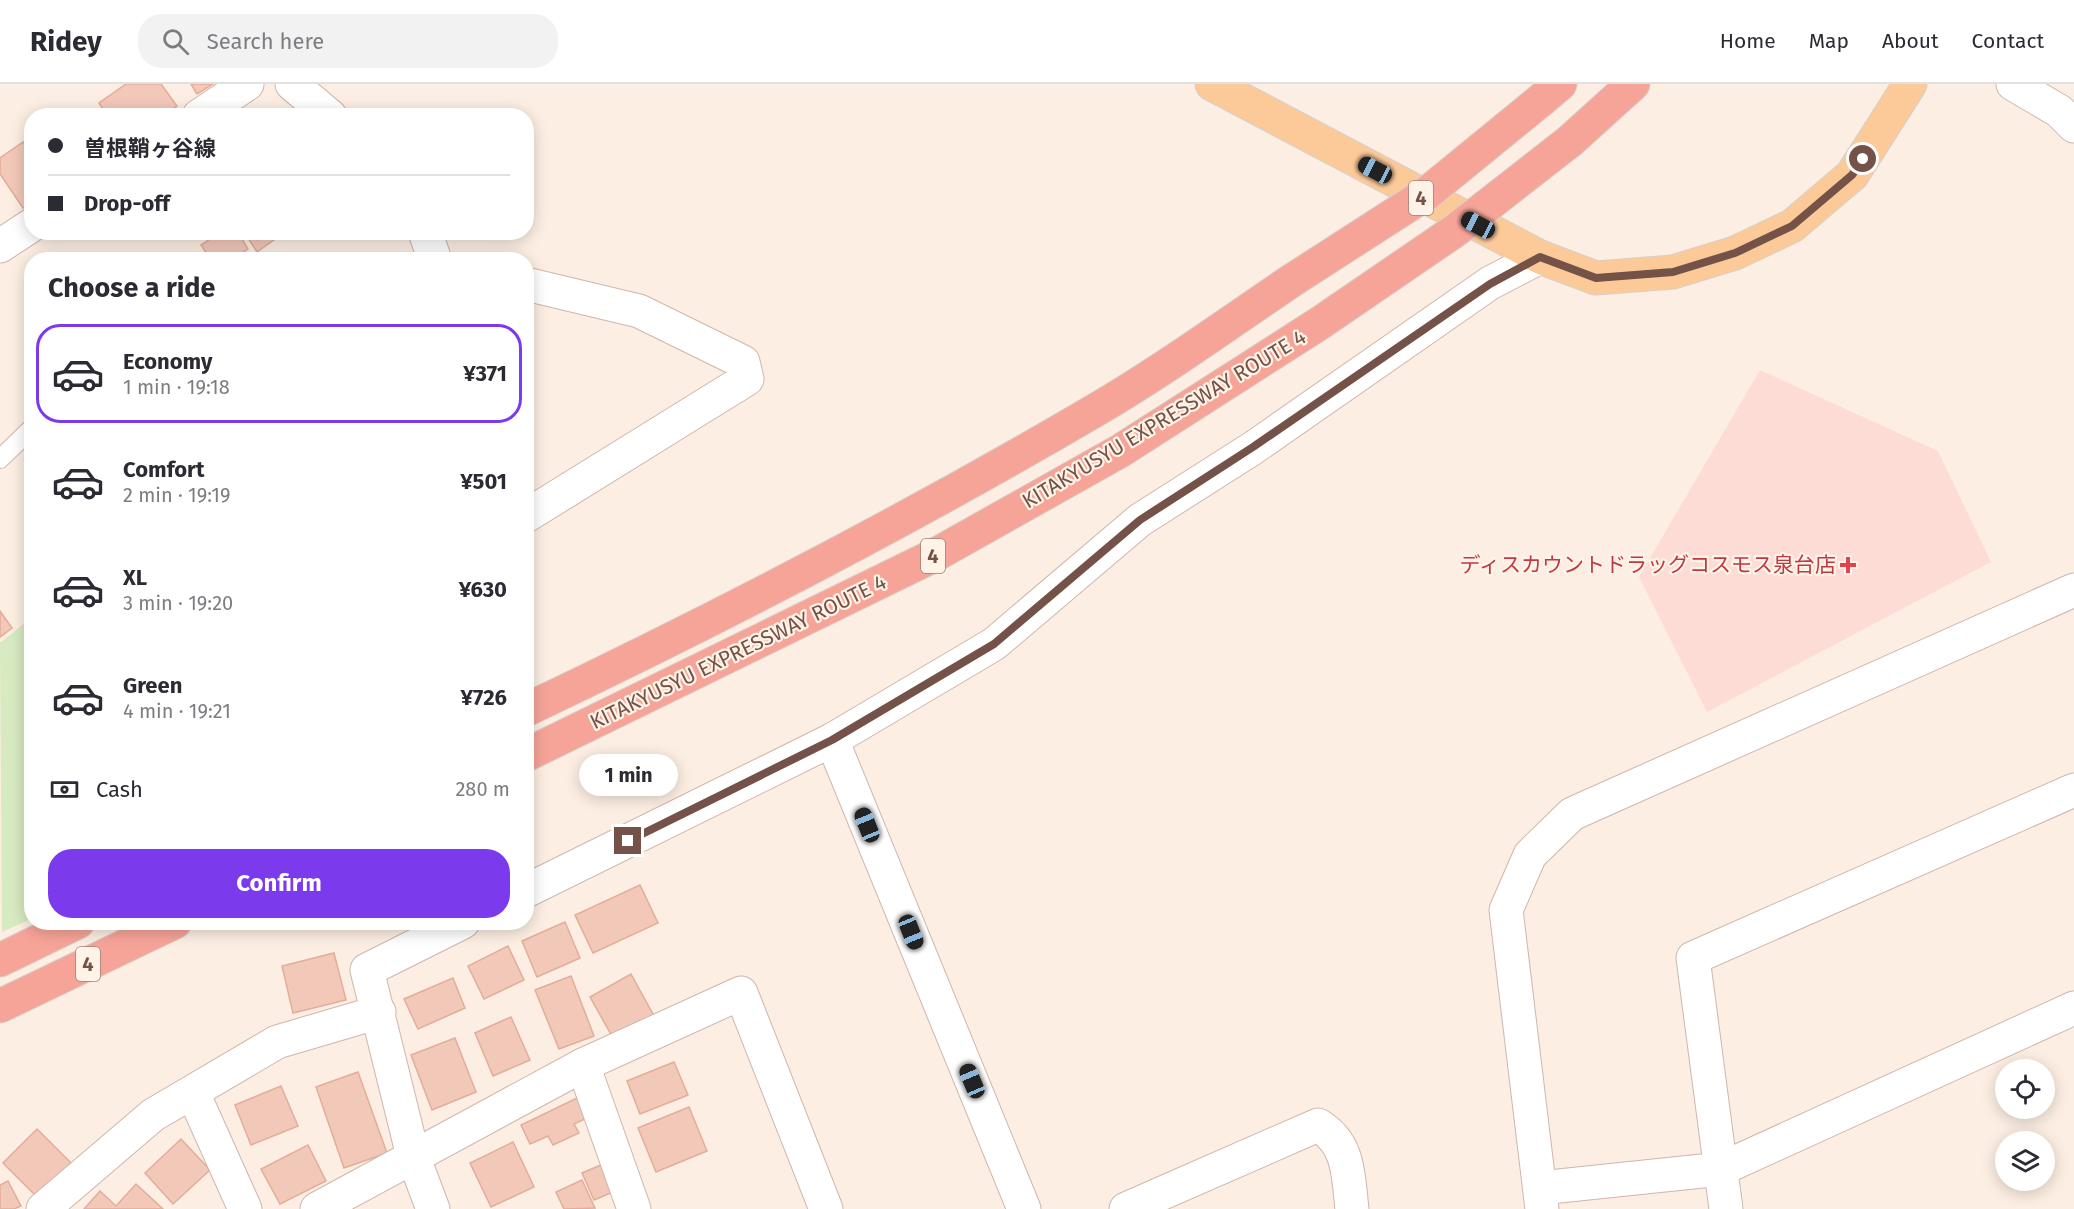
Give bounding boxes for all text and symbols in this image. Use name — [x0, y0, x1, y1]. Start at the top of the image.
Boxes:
search box — [138, 14, 558, 68]
text: Ridey — [30, 25, 102, 58]
icon: search — [159, 25, 192, 58]
text: Search here — [207, 28, 324, 55]
text: Home — [1720, 28, 1776, 54]
text: Map — [1809, 28, 1849, 54]
text: About — [1882, 28, 1939, 54]
text: Contact — [1972, 28, 2044, 54]
text: 曽根鞘ヶ谷線 — [84, 135, 216, 162]
route start — [1849, 145, 1876, 172]
car — [1355, 154, 1395, 186]
road number: 4 — [1409, 181, 1433, 215]
text: Drop-off — [84, 190, 170, 217]
car — [1458, 209, 1498, 241]
text: Choose a ride — [48, 272, 215, 304]
street label: KITAKYUSYU EXPRESSWAY ROUTE 4 — [1017, 324, 1311, 514]
icon: car — [51, 347, 105, 401]
text: Economy — [123, 348, 212, 375]
text: ¥371 — [463, 360, 507, 387]
text: 1 min · 19:18 — [123, 375, 230, 399]
icon: car — [51, 455, 105, 509]
text: Comfort — [123, 456, 204, 483]
text: ¥501 — [460, 468, 507, 495]
text: 2 min · 19:19 — [123, 483, 230, 507]
road number: 4 — [921, 539, 945, 573]
place label: ディスカウントドラッグコスモス泉台店 — [1459, 552, 1836, 578]
marker: ディスカウントドラッグコスモス泉台店 — [1841, 558, 1855, 572]
icon: car — [51, 563, 105, 617]
text: XL — [123, 564, 147, 591]
street label: KITAKYUSYU EXPRESSWAY ROUTE 4 — [586, 569, 890, 735]
text: ¥630 — [459, 576, 507, 603]
text: 3 min · 19:20 — [123, 591, 233, 615]
icon: car — [51, 671, 105, 725]
text: Green — [123, 672, 182, 699]
text: ¥726 — [461, 684, 507, 711]
text: 4 min · 19:21 — [123, 699, 231, 723]
callout: 1 min — [578, 754, 678, 796]
text: 1 min — [604, 763, 653, 787]
icon: cash — [48, 773, 81, 806]
text: Cash — [96, 776, 143, 803]
text: 280 m — [455, 777, 510, 801]
car — [852, 805, 882, 845]
route end — [614, 827, 641, 854]
button: Confirm — [48, 849, 510, 918]
car — [896, 912, 926, 952]
road number: 4 — [76, 947, 100, 981]
map controls — [1995, 1059, 2055, 1191]
button: locate — [1995, 1059, 2055, 1119]
car — [957, 1061, 987, 1101]
button: layers — [1995, 1131, 2055, 1191]

